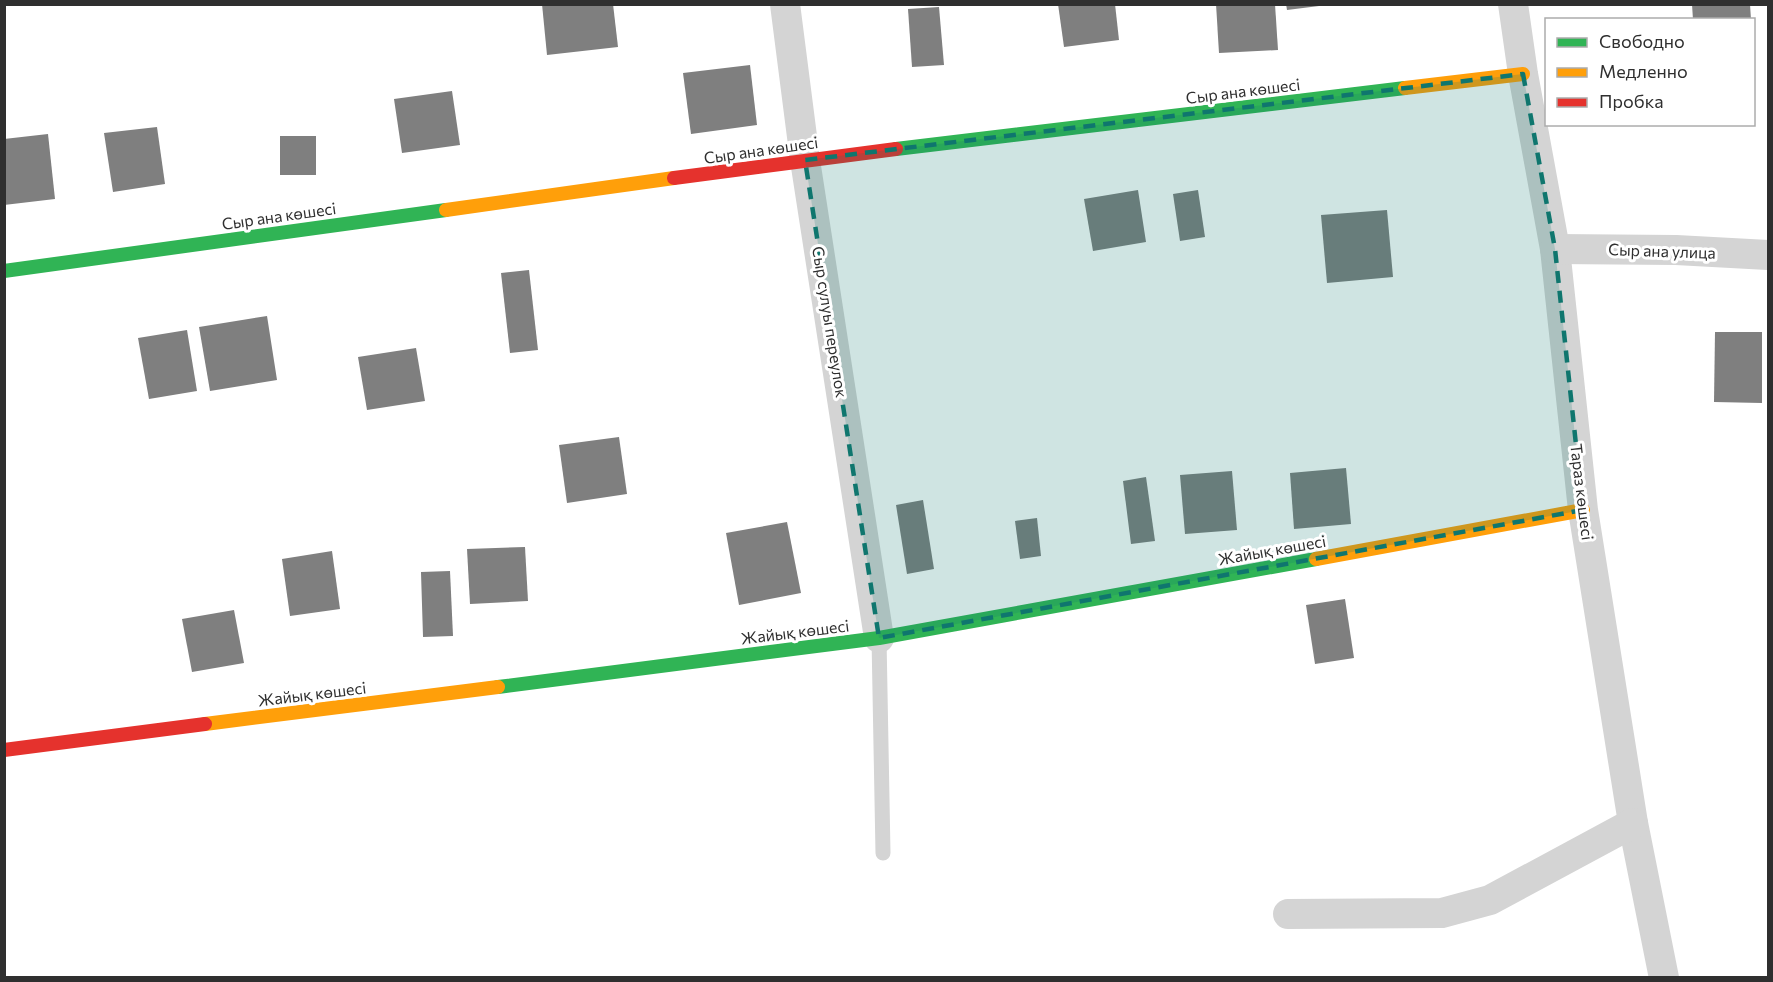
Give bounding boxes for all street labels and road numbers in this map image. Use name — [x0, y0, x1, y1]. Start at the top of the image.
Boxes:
street label: Сыр ана көшесі — [1185, 74, 1301, 107]
street label: Сыр ана көшесі — [703, 132, 819, 167]
street label: Сыр ана көшесі — [221, 198, 337, 233]
street label: Сыр ана улица — [1608, 239, 1716, 262]
street label: Сыр сулуы переулок — [809, 245, 852, 399]
street label: Тараз көшесі — [1567, 443, 1598, 541]
street label: Жайық көшесі — [1217, 531, 1327, 568]
street label: Жайық көшесі — [740, 615, 850, 648]
street label: Жайық көшесі — [257, 677, 367, 710]

